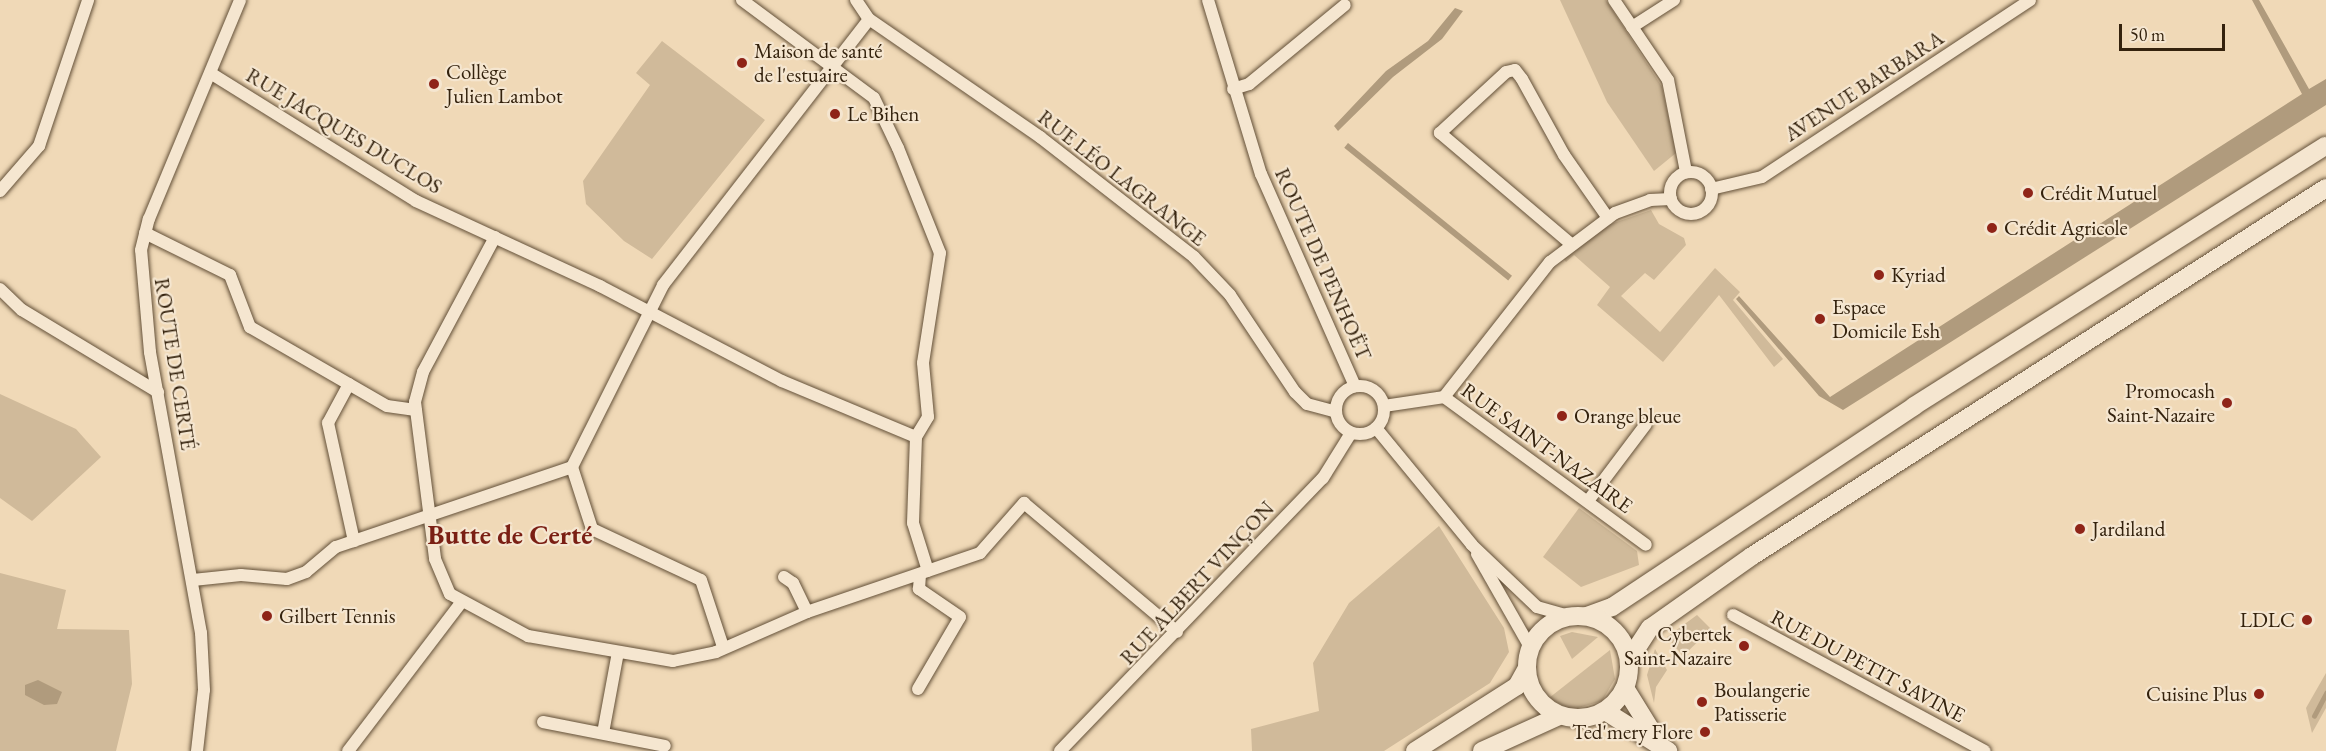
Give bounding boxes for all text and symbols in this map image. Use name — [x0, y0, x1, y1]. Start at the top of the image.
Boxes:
scale bar — [2122, 12, 2228, 50]
text: 50 m — [2130, 23, 2165, 46]
street label: AVENUE BARBARA — [1780, 25, 1948, 147]
place label: Maison de santé de l'estuaire — [754, 38, 883, 88]
marker: Maison de santé de l'estuaire — [735, 56, 749, 70]
place label: Collège Julien Lambot — [446, 59, 563, 109]
street label: RUE JACQUES DUCLOS — [241, 62, 447, 200]
marker: Collège Julien Lambot — [427, 77, 441, 91]
place label: Le Bihen — [847, 101, 919, 127]
street label: RUE LÉO LAGRANGE — [1033, 105, 1211, 251]
marker: Le Bihen — [828, 107, 842, 121]
street label: ROUTE DE PENHOËT — [1269, 164, 1377, 364]
place label: Crédit Mutuel — [2040, 180, 2157, 206]
marker: Crédit Mutuel — [2021, 186, 2035, 200]
place label: Crédit Agricole — [2004, 215, 2128, 241]
marker: Crédit Agricole — [1985, 221, 1999, 235]
place label: Kyriad — [1891, 262, 1946, 288]
marker: Kyriad — [1872, 268, 1886, 282]
street label: ROUTE DE CERTÉ — [149, 276, 201, 452]
place label: Espace Domicile Esh — [1832, 294, 1940, 344]
marker: Espace Domicile Esh — [1813, 312, 1827, 326]
street label: RUE SAINT-NAZAIRE — [1456, 377, 1638, 519]
place label: Promocash Saint-Nazaire — [2107, 378, 2215, 428]
marker: Promocash Saint-Nazaire — [2220, 396, 2234, 410]
place label: Orange bleue — [1574, 403, 1681, 429]
marker: Orange bleue — [1555, 409, 1569, 423]
street label: RUE ALBERT VINÇON — [1115, 496, 1279, 670]
place label: Jardiland — [2092, 516, 2165, 542]
district label: Butte de Certé — [428, 519, 592, 551]
marker: Jardiland — [2073, 522, 2087, 536]
place label: Gilbert Tennis — [279, 603, 395, 629]
street label: RUE DU PETIT SAVINE — [1767, 604, 1969, 728]
place label: LDLC — [2240, 607, 2295, 633]
marker: Gilbert Tennis — [260, 609, 274, 623]
marker: LDLC — [2300, 613, 2314, 627]
place label: Cybertek Saint-Nazaire — [1624, 621, 1732, 671]
marker: Cybertek Saint-Nazaire — [1737, 639, 1751, 653]
place label: Boulangerie Patisserie — [1714, 677, 1810, 727]
place label: Cuisine Plus — [2146, 681, 2247, 707]
marker: Cuisine Plus — [2252, 687, 2266, 701]
marker: Boulangerie Patisserie — [1695, 695, 1709, 709]
place label: Ted'mery Flore — [1572, 719, 1693, 745]
marker: Ted'mery Flore — [1698, 725, 1712, 739]

